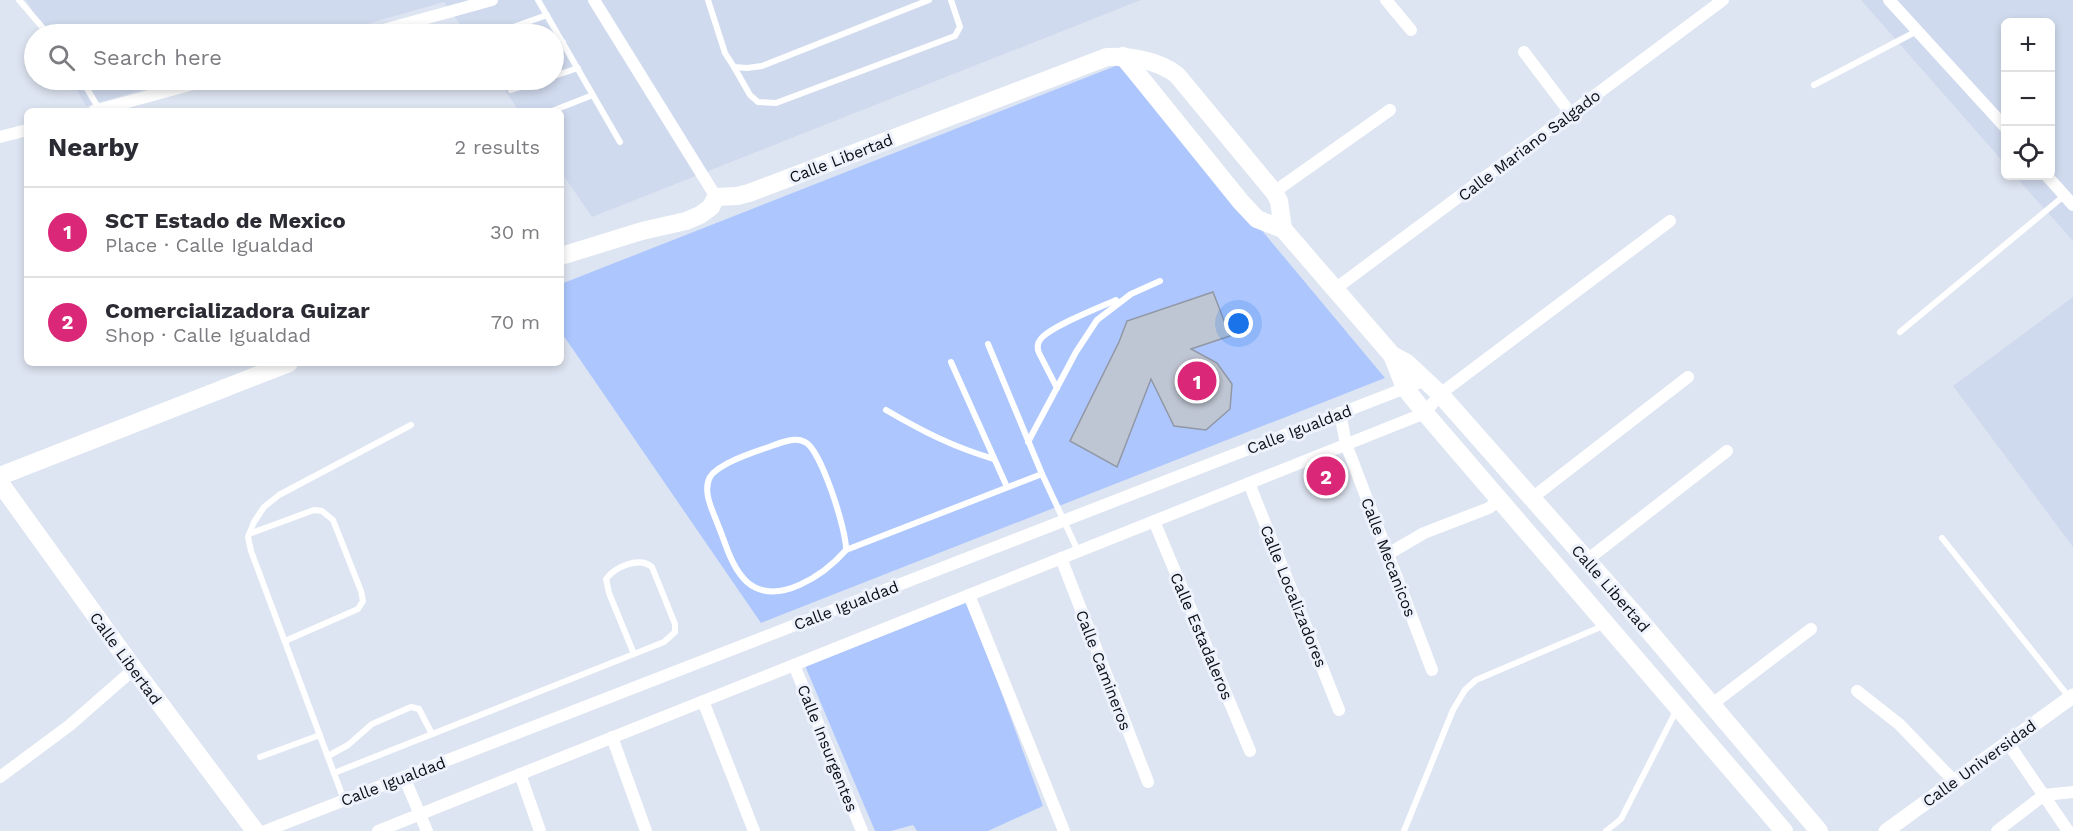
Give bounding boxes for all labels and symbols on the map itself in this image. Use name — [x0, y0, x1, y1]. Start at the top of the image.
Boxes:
street label: Calle Mariano Salgado — [1454, 86, 1604, 205]
street label: Calle Libertad — [787, 130, 896, 187]
your location — [1224, 309, 1253, 338]
pin: 1 — [1178, 358, 1216, 404]
street label: Calle Igualdad — [1244, 401, 1354, 458]
pin: 2 — [1306, 454, 1346, 498]
street label: Calle Mecanicos — [1357, 495, 1420, 620]
street label: Calle Localizadores — [1256, 522, 1331, 670]
street label: Calle Libertad — [1568, 541, 1654, 636]
street label: Calle Estadaleros — [1166, 570, 1237, 703]
street label: Calle Igualdad — [791, 577, 901, 634]
street label: Calle Camineros — [1072, 607, 1135, 733]
street label: Calle Libertad — [86, 608, 165, 708]
street label: Calle Insurgentes — [793, 682, 862, 815]
street label: Calle Universidad — [1919, 716, 2040, 811]
street label: Calle Igualdad — [338, 753, 448, 810]

